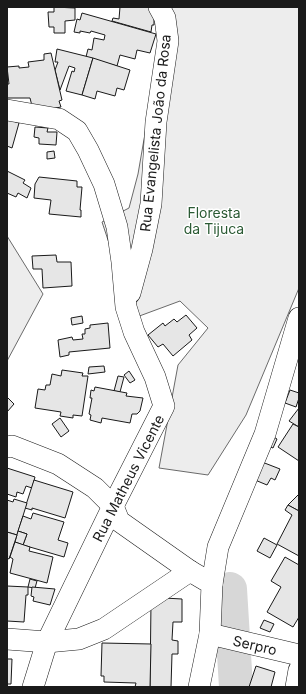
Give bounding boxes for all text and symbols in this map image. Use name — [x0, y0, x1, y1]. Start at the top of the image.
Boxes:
street label: Rua Evangelista João da Rosa — [136, 33, 174, 233]
park label: Floresta da Tijuca — [184, 204, 244, 237]
street label: Rua Matheus Vicente — [89, 412, 167, 544]
street label: Serpro — [231, 632, 279, 658]

